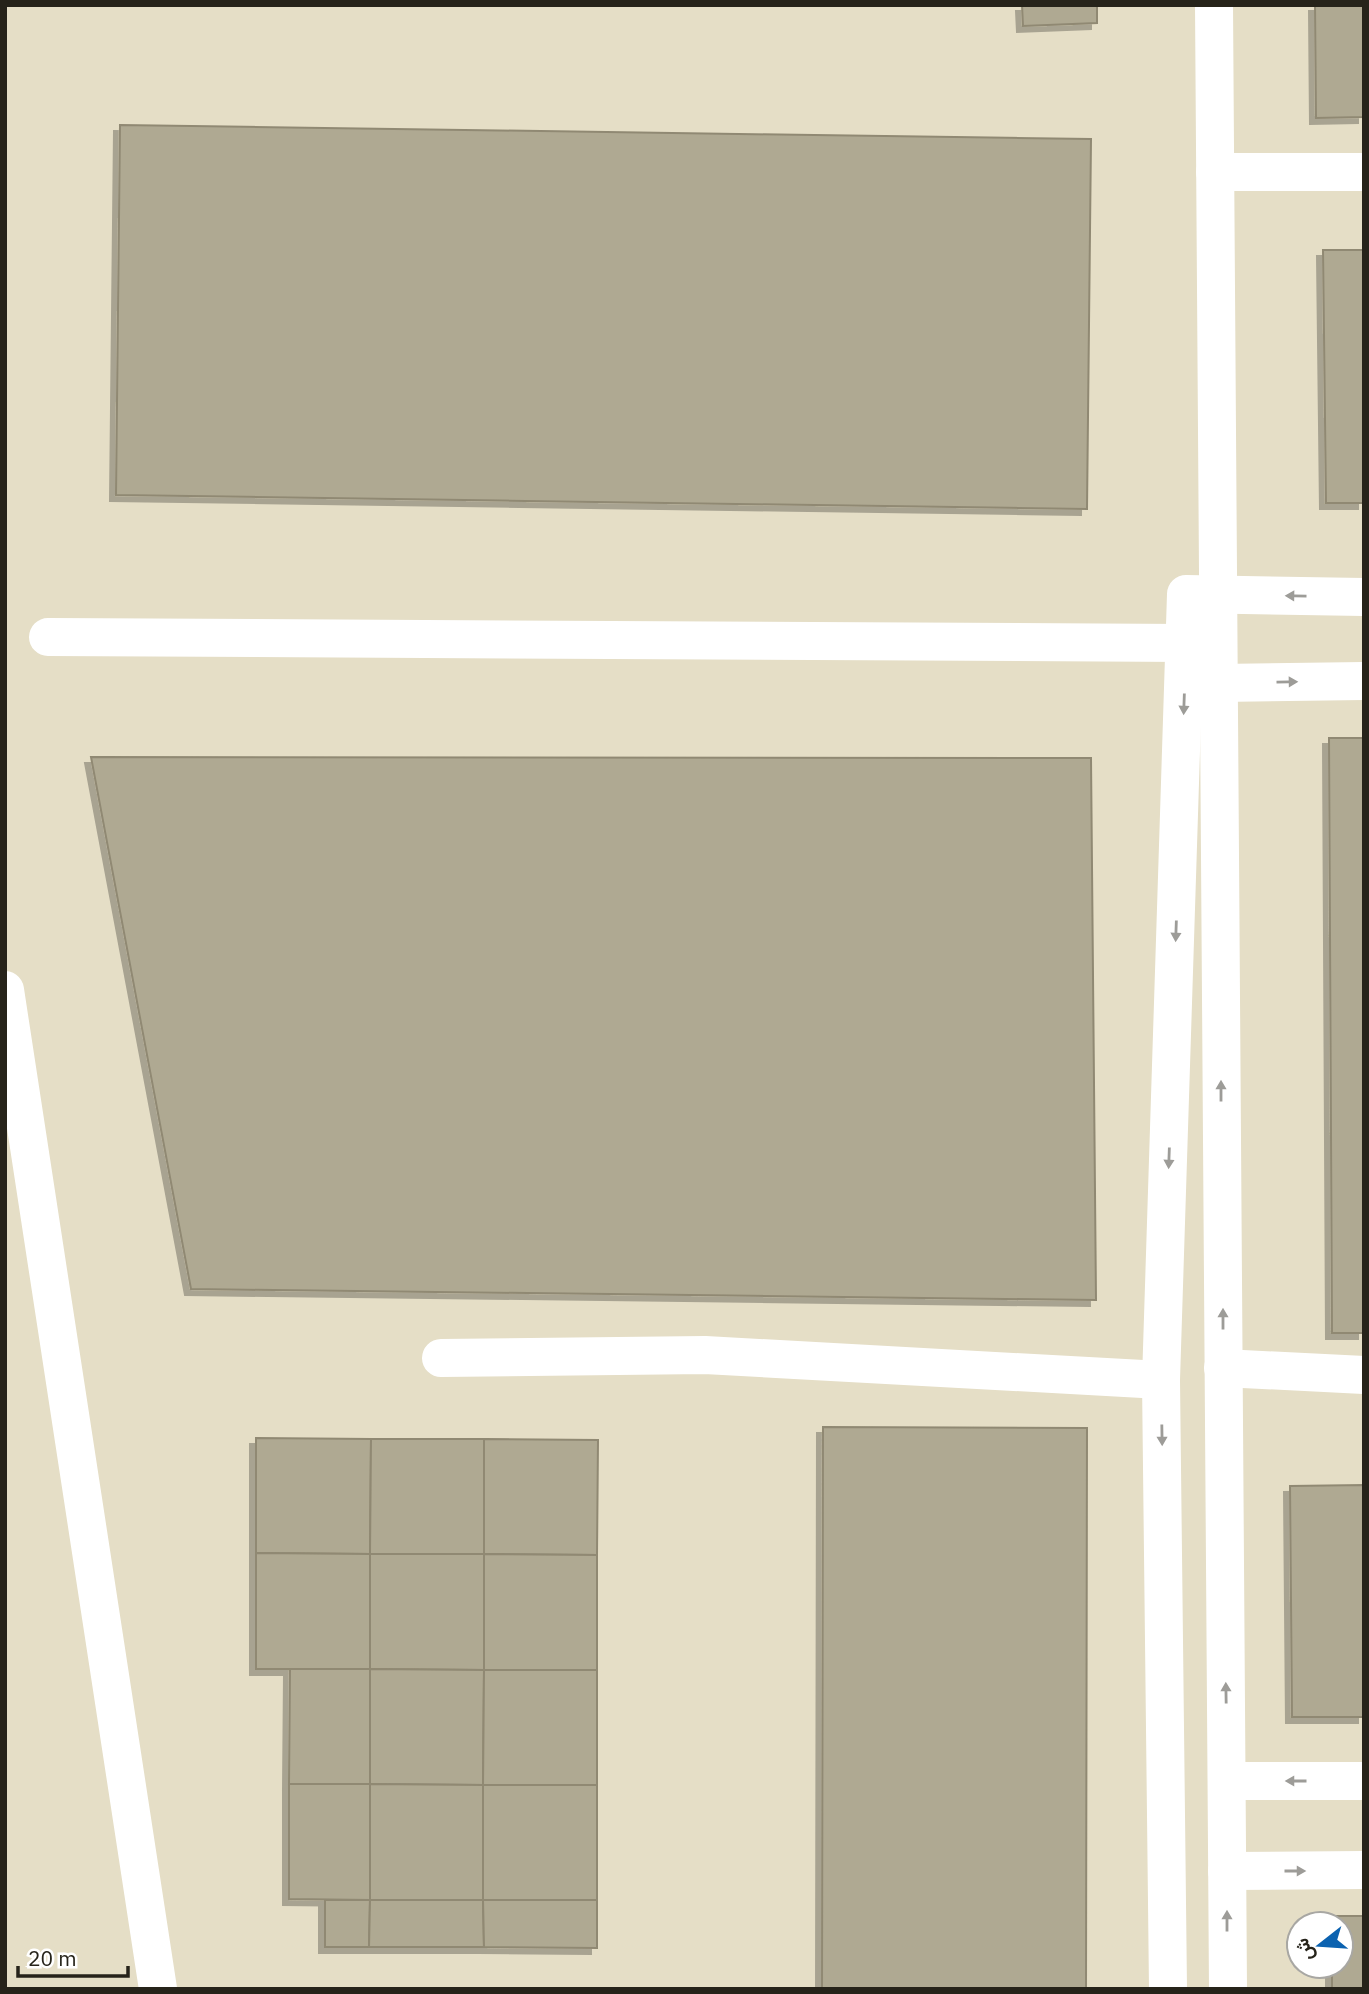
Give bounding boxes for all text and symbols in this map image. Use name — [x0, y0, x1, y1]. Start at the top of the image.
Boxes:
one-way arrow — [1284, 590, 1306, 601]
one-way arrow — [1276, 676, 1298, 688]
one-way arrow — [1178, 693, 1189, 715]
one-way arrow — [1170, 920, 1182, 942]
one-way arrow — [1215, 1080, 1227, 1102]
one-way arrow — [1163, 1148, 1174, 1170]
one-way arrow — [1217, 1307, 1228, 1329]
one-way arrow — [1156, 1424, 1168, 1446]
one-way arrow — [1220, 1682, 1232, 1704]
one-way arrow — [1284, 1775, 1306, 1787]
one-way arrow — [1284, 1865, 1306, 1877]
one-way arrow — [1221, 1909, 1233, 1931]
north arrow — [1285, 1910, 1355, 1980]
scale bar — [18, 1934, 128, 1978]
text: ش — [1289, 1935, 1319, 1964]
text: 20 m — [28, 1944, 77, 1972]

